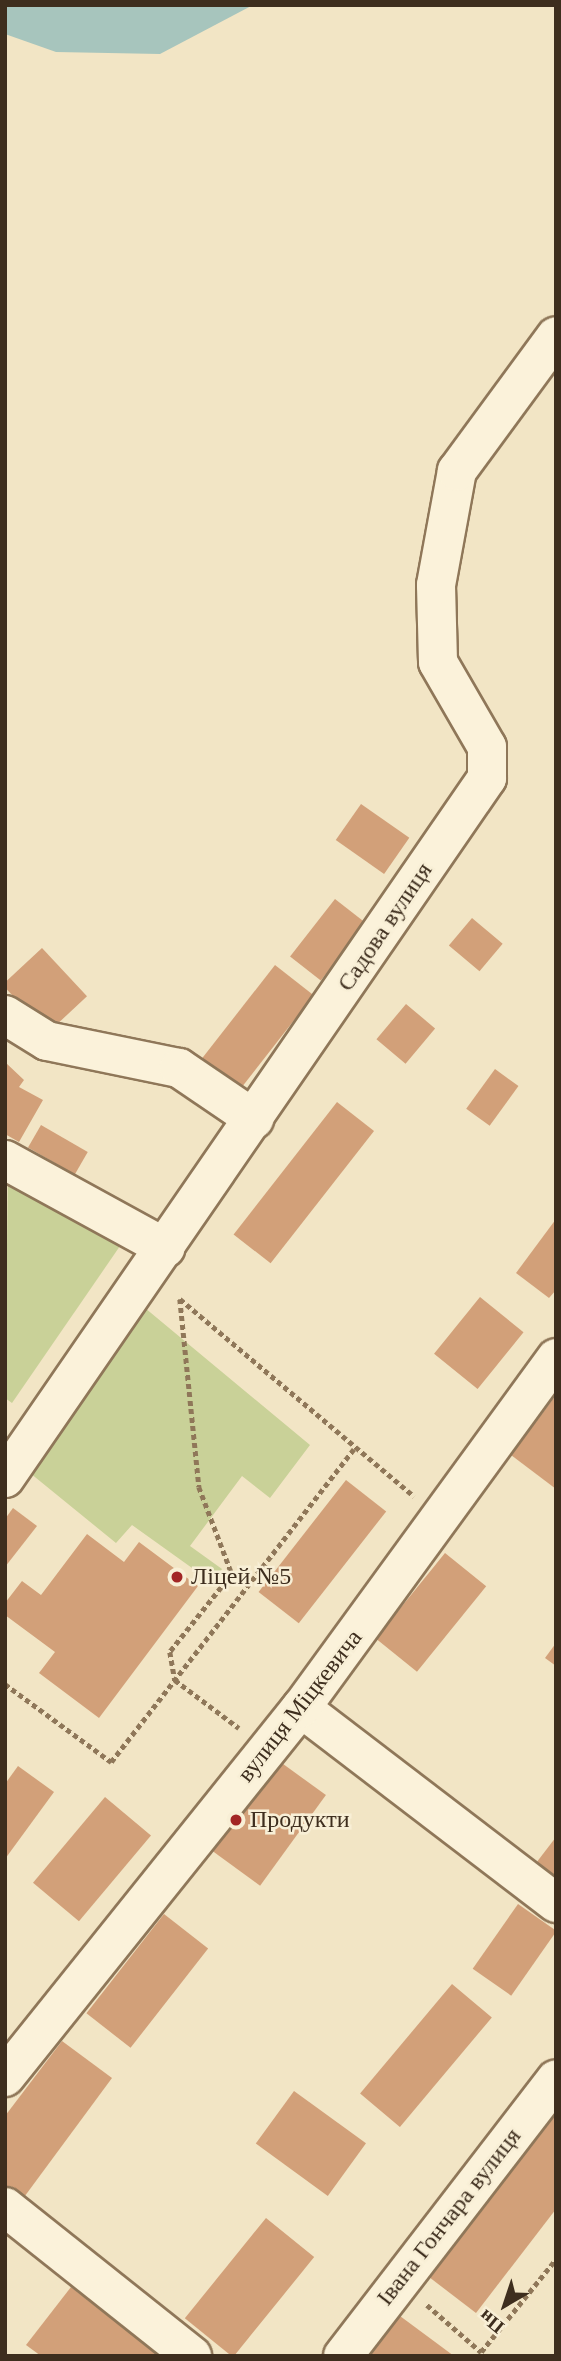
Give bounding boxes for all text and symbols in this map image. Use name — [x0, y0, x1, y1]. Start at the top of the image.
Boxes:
street label: Садова вулиця — [331, 857, 439, 997]
place label: Ліцей №5 — [191, 1563, 291, 1591]
marker: Ліцей №5 — [169, 1569, 185, 1585]
street label: вулиця Міцкевича — [232, 1624, 368, 1788]
place label: Продукти — [250, 1806, 350, 1834]
marker: Продукти — [228, 1812, 244, 1828]
street label: Івана Гончара вулиця — [371, 2123, 527, 2311]
north arrow — [470, 2270, 540, 2340]
text: Пн — [475, 2305, 508, 2338]

